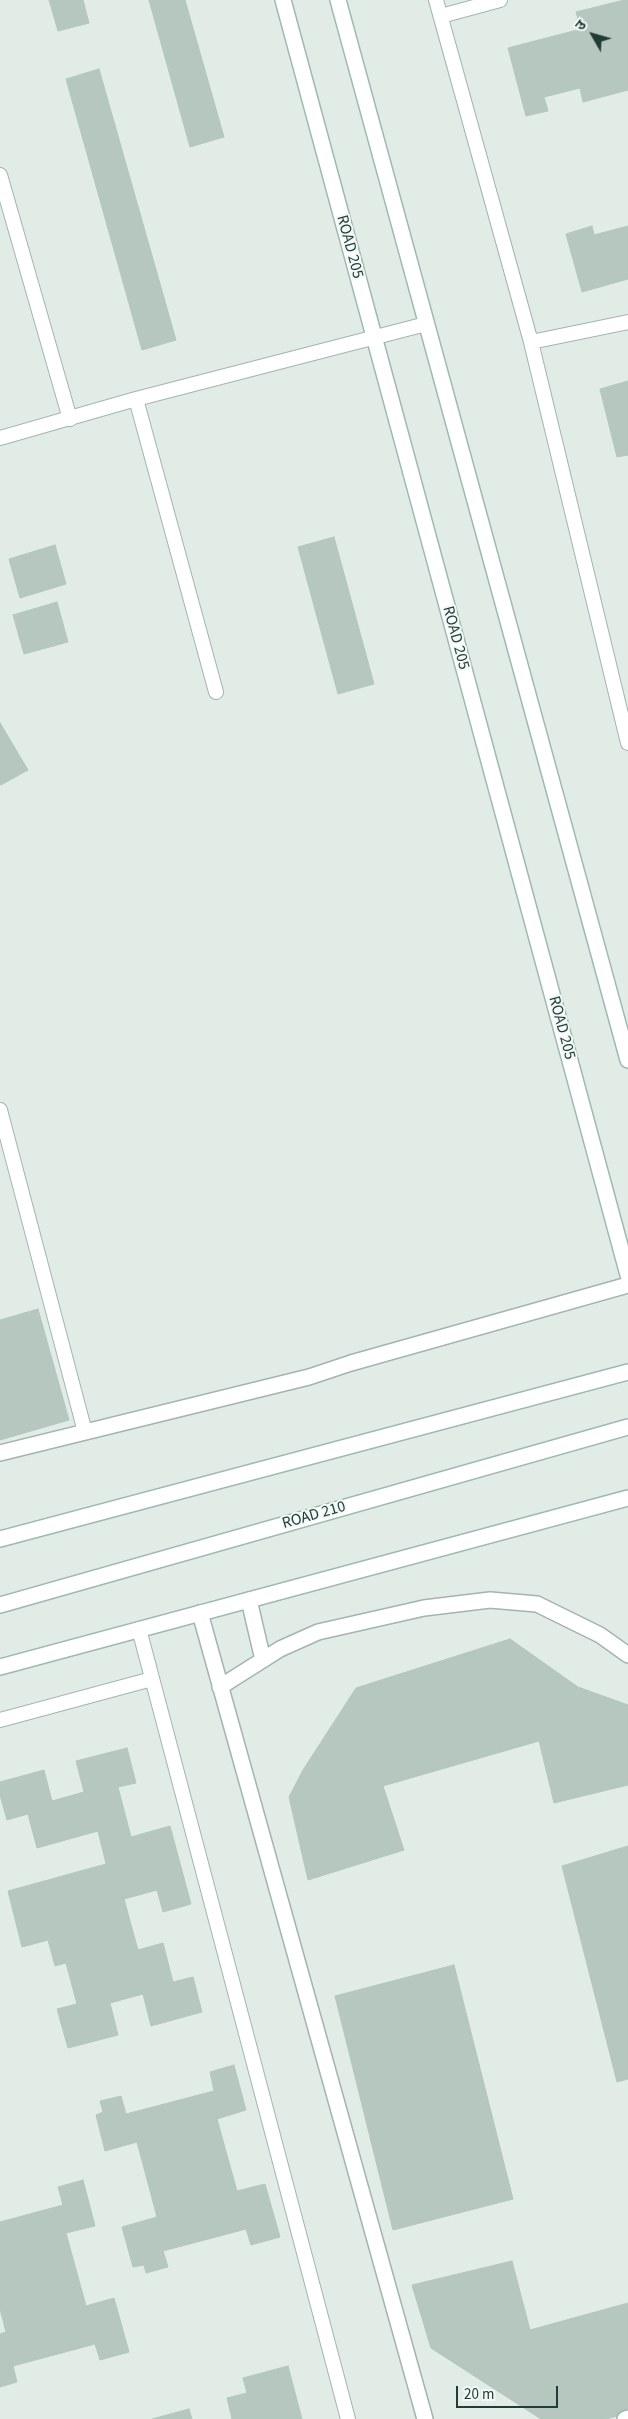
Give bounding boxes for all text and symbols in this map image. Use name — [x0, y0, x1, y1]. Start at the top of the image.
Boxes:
north arrow — [568, 10, 618, 60]
text: उ — [571, 16, 592, 35]
street label: ROAD 205 — [331, 213, 367, 281]
street label: ROAD 205 — [437, 604, 473, 672]
street label: ROAD 205 — [543, 994, 579, 1062]
street label: ROAD 210 — [280, 1498, 348, 1534]
scale bar — [458, 2376, 560, 2408]
text: 20 m — [464, 2384, 494, 2405]

